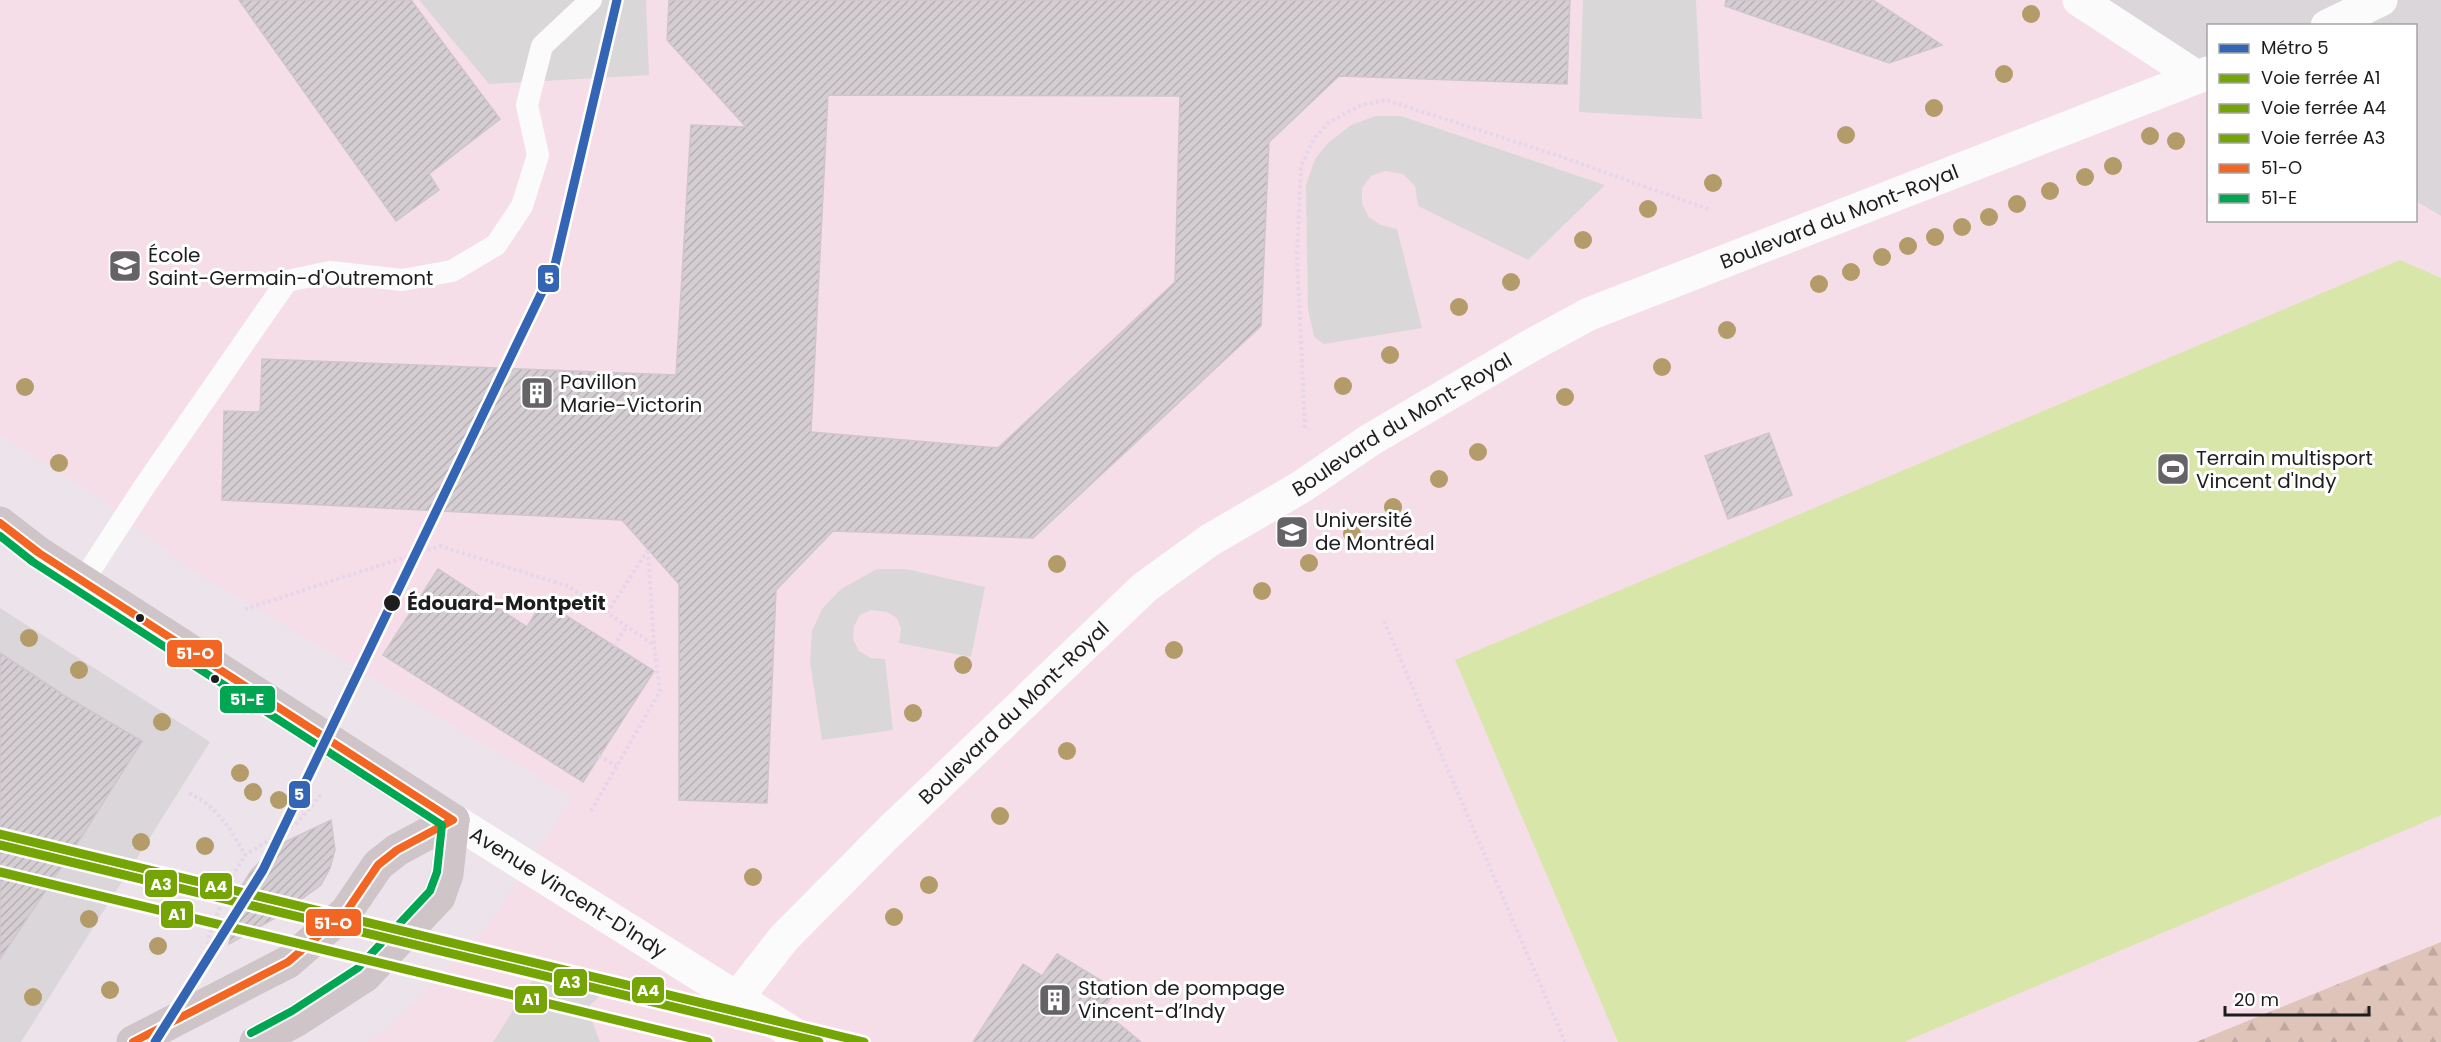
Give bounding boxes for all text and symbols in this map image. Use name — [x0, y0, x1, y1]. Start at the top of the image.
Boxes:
legend — [2207, 24, 2417, 222]
text: Métro 5 — [2261, 35, 2329, 60]
text: Voie ferrée A1 — [2261, 65, 2381, 90]
text: Voie ferrée A4 — [2261, 95, 2386, 120]
text: Voie ferrée A3 — [2261, 125, 2385, 150]
text: 51-O — [2261, 155, 2302, 180]
street label: Boulevard du Mont-Royal — [1716, 157, 1963, 276]
text: 51-E — [2261, 185, 2297, 210]
place label: École Saint-Germain-d'Outremont — [148, 241, 433, 292]
school or university icon: École Saint-Germain-d'Outremont — [107, 248, 143, 284]
line badge: 5 — [537, 264, 560, 293]
text: 5 — [544, 267, 554, 290]
street label: Boulevard du Mont-Royal — [1287, 346, 1517, 503]
place label: Pavillon Marie-Victorin — [560, 368, 702, 419]
building icon: Pavillon Marie-Victorin — [519, 375, 555, 411]
place label: Terrain multisport Vincent d'Indy — [2196, 444, 2373, 495]
sports icon: Terrain multisport Vincent d'Indy — [2155, 451, 2191, 487]
place label: Université de Montréal — [1315, 506, 1435, 557]
school or university icon: Université de Montréal — [1274, 514, 1310, 550]
place label: Édouard-Montpetit — [407, 589, 606, 617]
marker: Édouard-Montpetit — [382, 593, 402, 613]
unlabelled marker — [134, 612, 146, 624]
street label: Boulevard du Mont-Royal — [912, 615, 1115, 811]
line badge: 51-O — [166, 639, 223, 668]
text: 51-O — [176, 642, 215, 665]
unlabelled marker — [209, 673, 221, 685]
line badge: 51-E — [219, 685, 276, 714]
text: 51-E — [230, 688, 264, 711]
line badge: 5 — [288, 780, 311, 809]
text: 5 — [294, 783, 304, 806]
street label: Avenue Vincent-D'Indy — [464, 820, 672, 964]
line badge: A3 — [144, 869, 178, 898]
line badge: A4 — [199, 872, 233, 900]
text: A3 — [150, 873, 172, 896]
text: A4 — [205, 875, 227, 898]
line badge: A1 — [160, 900, 194, 929]
text: A1 — [168, 903, 186, 926]
line badge: 51-O — [305, 908, 362, 937]
text: 51-O — [314, 912, 353, 935]
line badge: A3 — [553, 968, 588, 997]
text: A3 — [559, 971, 581, 994]
place label: Station de pompage Vincent-d’Indy — [1078, 974, 1285, 1025]
line badge: A4 — [631, 976, 665, 1004]
text: A4 — [637, 979, 659, 1002]
scale bar — [2225, 979, 2369, 1017]
building icon: Station de pompage Vincent-d’Indy — [1037, 982, 1073, 1018]
line badge: A1 — [514, 985, 548, 1014]
text: 20 m — [2234, 987, 2279, 1012]
text: A1 — [522, 988, 540, 1011]

